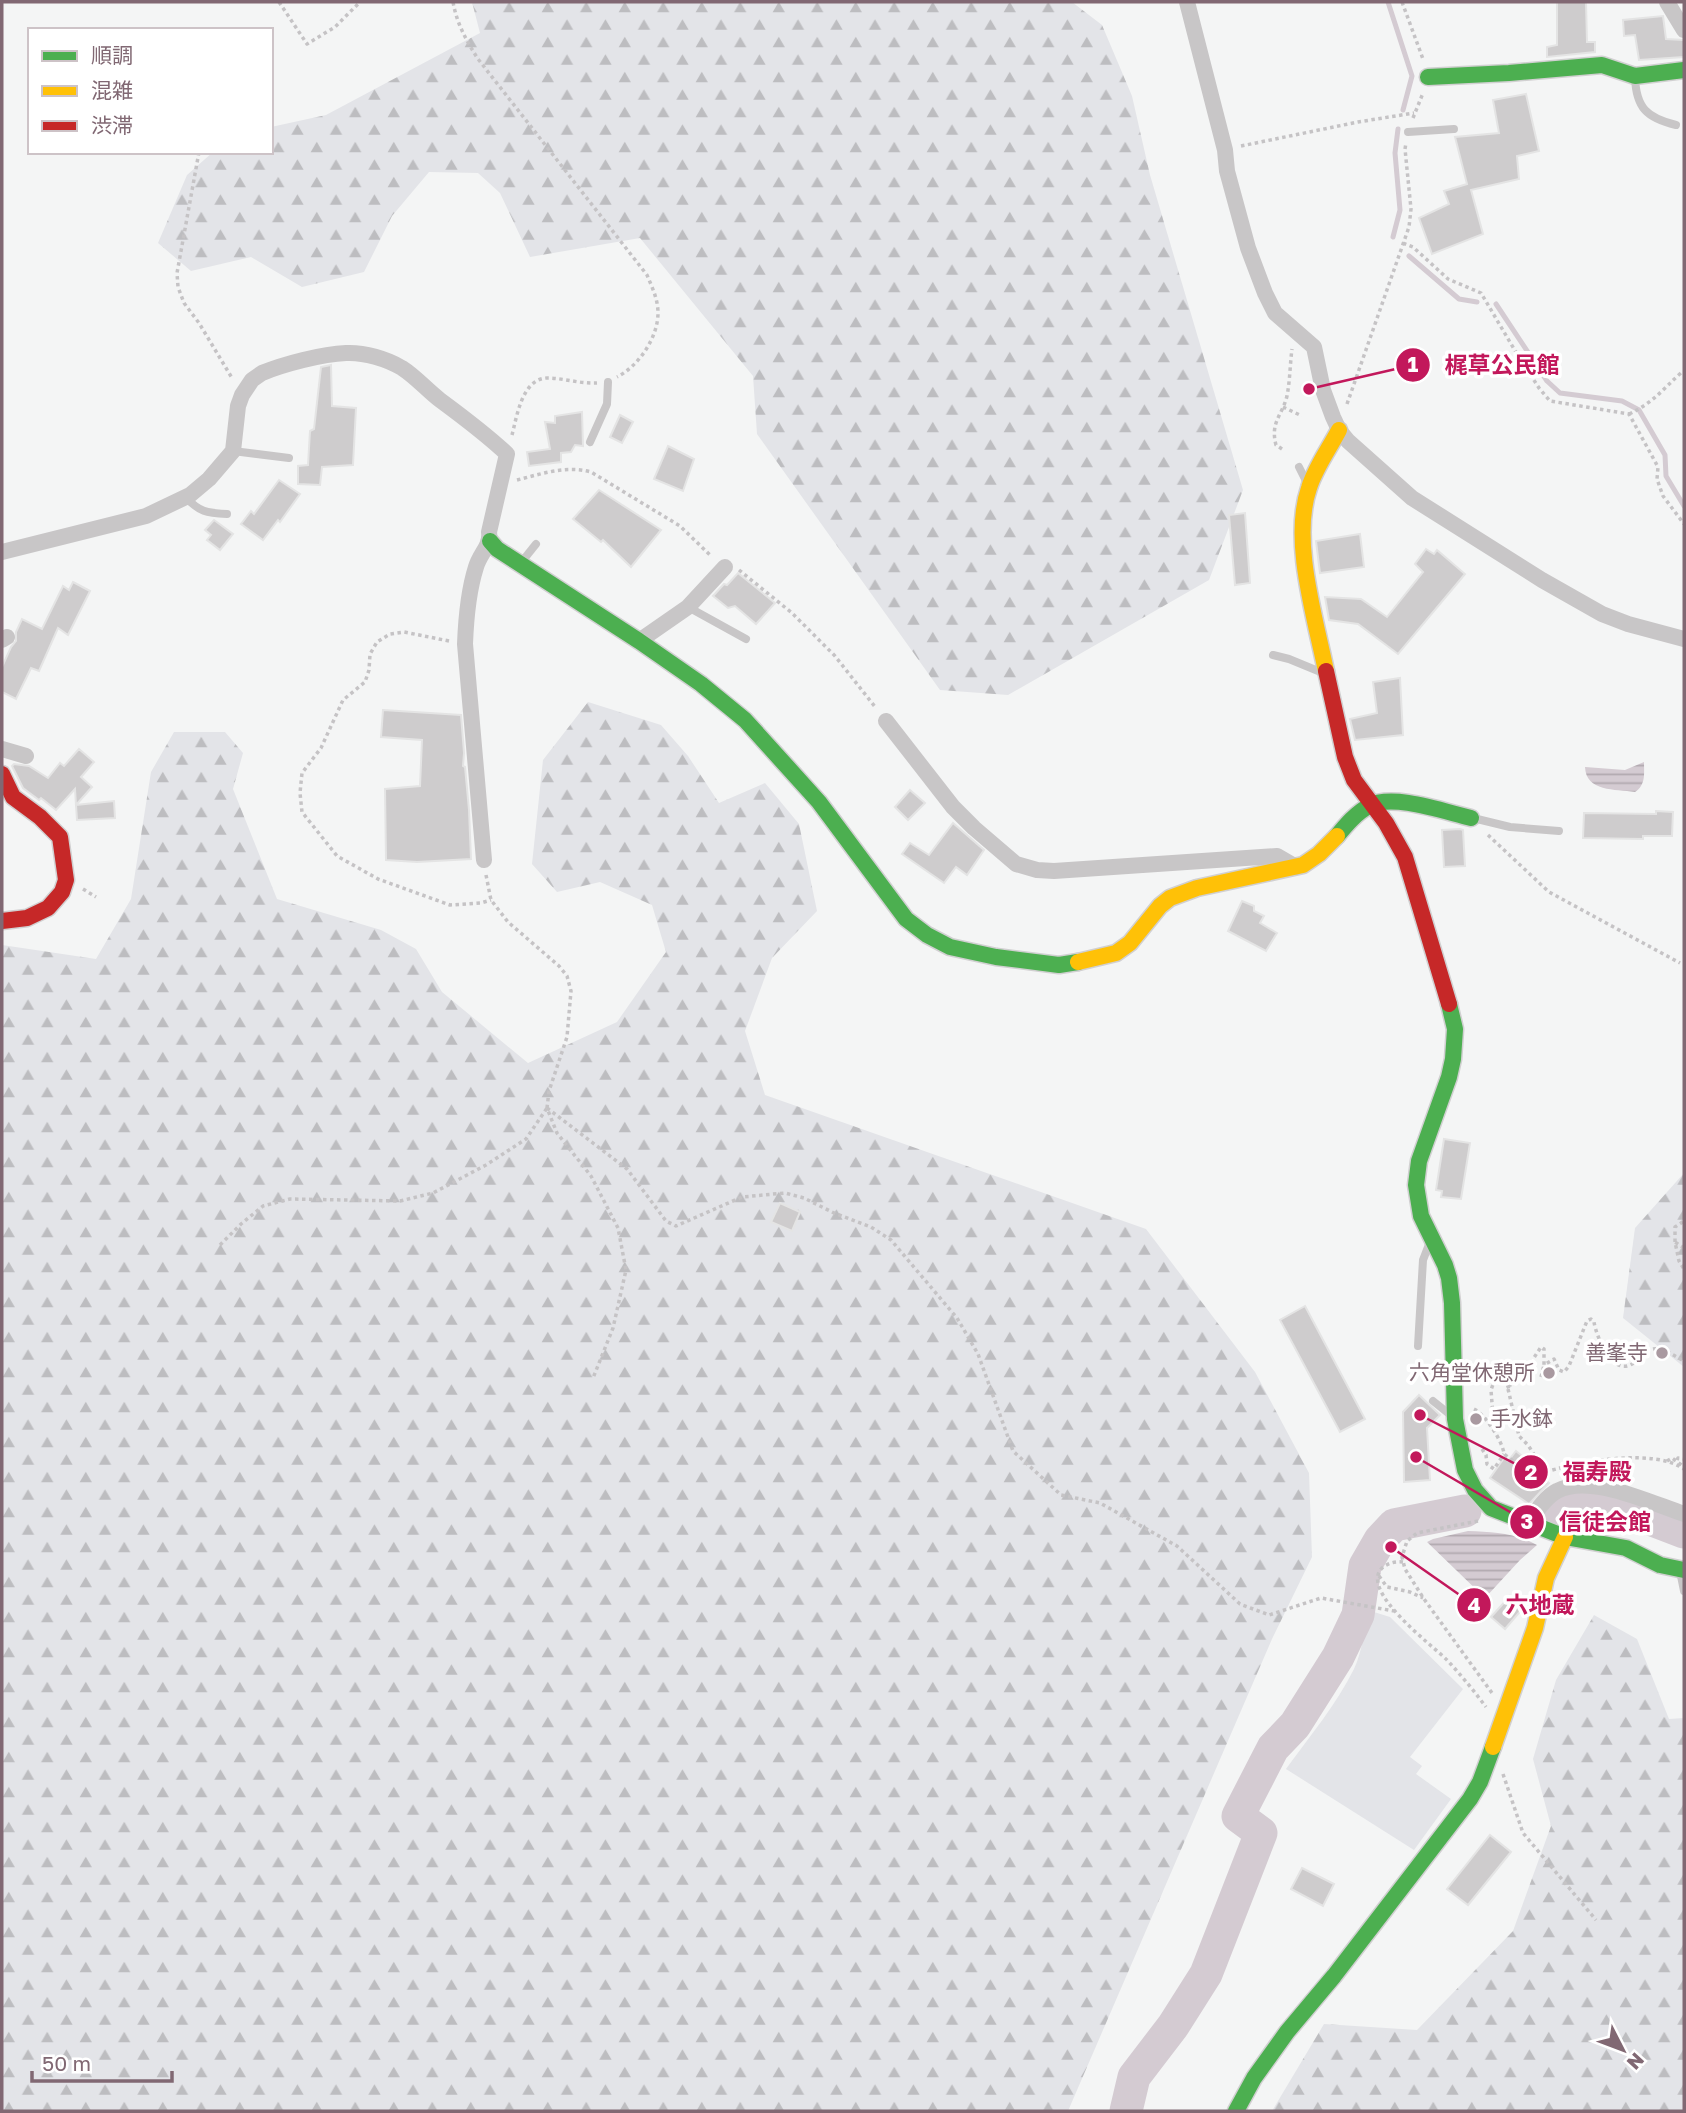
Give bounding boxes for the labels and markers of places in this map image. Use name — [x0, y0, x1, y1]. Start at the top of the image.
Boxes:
callout: 梶草公民館 — [1395, 343, 1573, 387]
place label: 善峯寺 — [1585, 1339, 1648, 1365]
marker: 善峯寺 — [1654, 1345, 1670, 1361]
place label: 六角堂休憩所 — [1409, 1359, 1535, 1385]
marker: 六角堂休憩所 — [1541, 1365, 1557, 1381]
place label: 手水鉢 — [1490, 1405, 1553, 1431]
marker: 手水鉢 — [1468, 1411, 1484, 1427]
callout: 福寿殿 — [1513, 1450, 1645, 1494]
callout: 信徒会館 — [1510, 1500, 1665, 1544]
callout: 六地蔵 — [1457, 1583, 1589, 1627]

